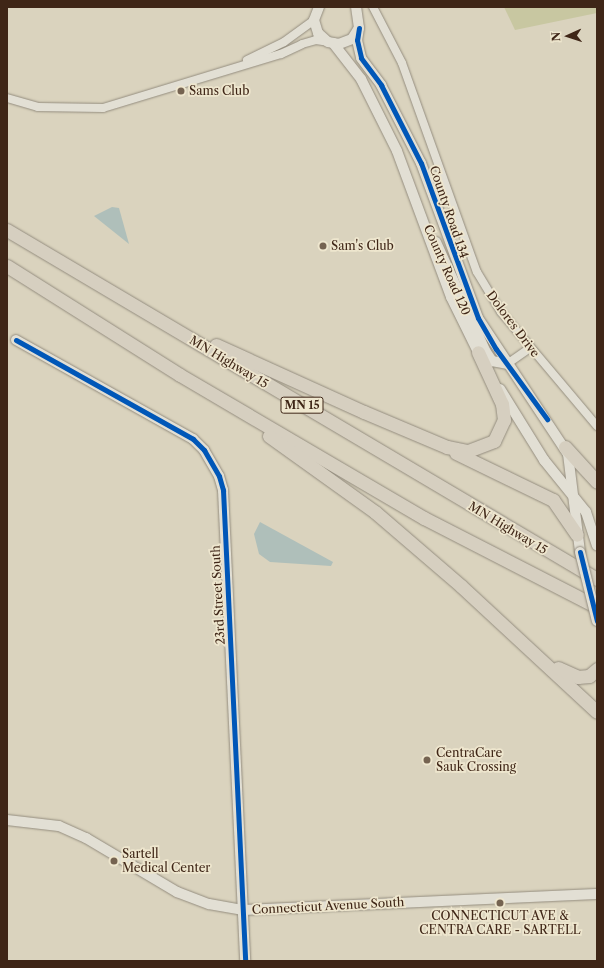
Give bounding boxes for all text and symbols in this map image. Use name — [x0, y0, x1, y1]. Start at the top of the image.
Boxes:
north arrow — [548, 16, 588, 56]
text: N — [549, 31, 563, 42]
place label: Sams Club — [189, 84, 250, 98]
marker: Sams Club — [176, 86, 186, 96]
street label: County Road 134 — [426, 164, 472, 260]
street label: County Road 120 — [420, 222, 474, 318]
place label: Sam's Club — [331, 239, 394, 253]
marker: Sam's Club — [318, 241, 328, 251]
street label: Dolores Drive — [483, 288, 543, 360]
street label: MN Highway 15 — [187, 333, 271, 391]
road number: MN 15 — [280, 396, 324, 414]
street label: MN Highway 15 — [466, 499, 550, 557]
street label: 23rd Street South — [208, 545, 228, 645]
place label: CentraCare Sauk Crossing — [436, 746, 516, 774]
marker: CentraCare Sauk Crossing — [421, 754, 433, 766]
place label: Sartell Medical Center — [122, 847, 210, 875]
marker: Sartell Medical Center — [109, 856, 119, 866]
street label: Connecticut Avenue South — [251, 895, 405, 917]
marker: CONNECTICUT AVE & CENTRA CARE - SARTELL — [495, 898, 505, 908]
place label: CONNECTICUT AVE & CENTRA CARE - SARTELL — [419, 909, 581, 937]

